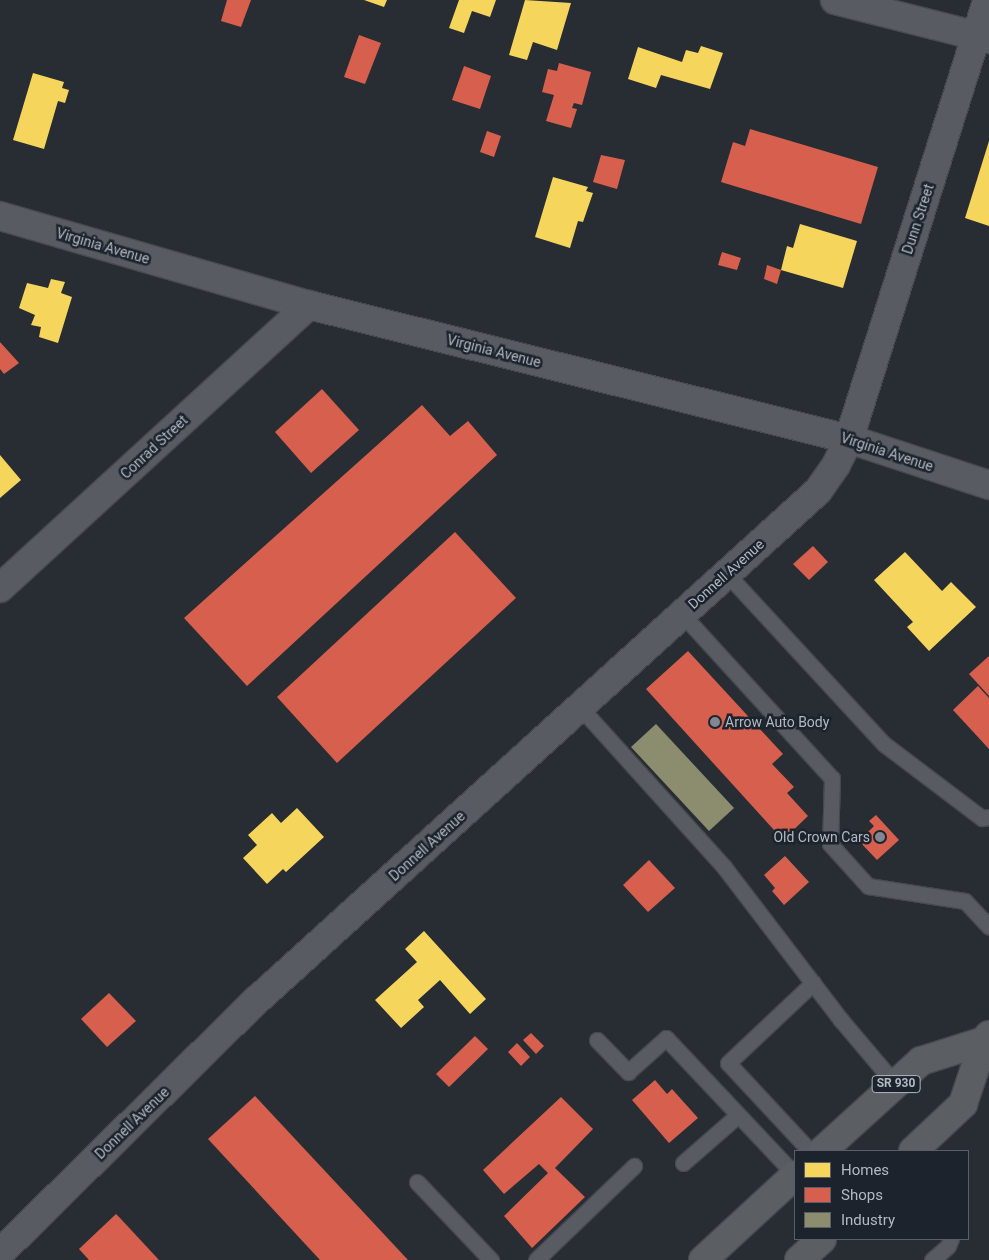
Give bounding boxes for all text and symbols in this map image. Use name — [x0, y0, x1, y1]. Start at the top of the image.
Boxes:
street label: Dunn Street — [899, 182, 937, 256]
street label: Virginia Avenue — [54, 225, 152, 267]
street label: Virginia Avenue — [445, 331, 543, 371]
street label: Conrad Street — [117, 412, 191, 482]
street label: Virginia Avenue — [839, 429, 935, 475]
street label: Donnell Avenue — [685, 536, 767, 612]
place label: Arrow Auto Body — [725, 714, 829, 730]
marker: Arrow Auto Body — [709, 716, 721, 728]
street label: Donnell Avenue — [386, 808, 468, 884]
place label: Old Crown Cars — [773, 829, 870, 845]
marker: Old Crown Cars — [874, 831, 886, 843]
road number: SR 930 — [871, 1074, 921, 1094]
street label: Donnell Avenue — [92, 1084, 172, 1162]
legend — [794, 1150, 969, 1240]
text: Homes — [841, 1161, 889, 1179]
text: Shops — [841, 1186, 883, 1204]
text: Industry — [841, 1211, 895, 1229]

